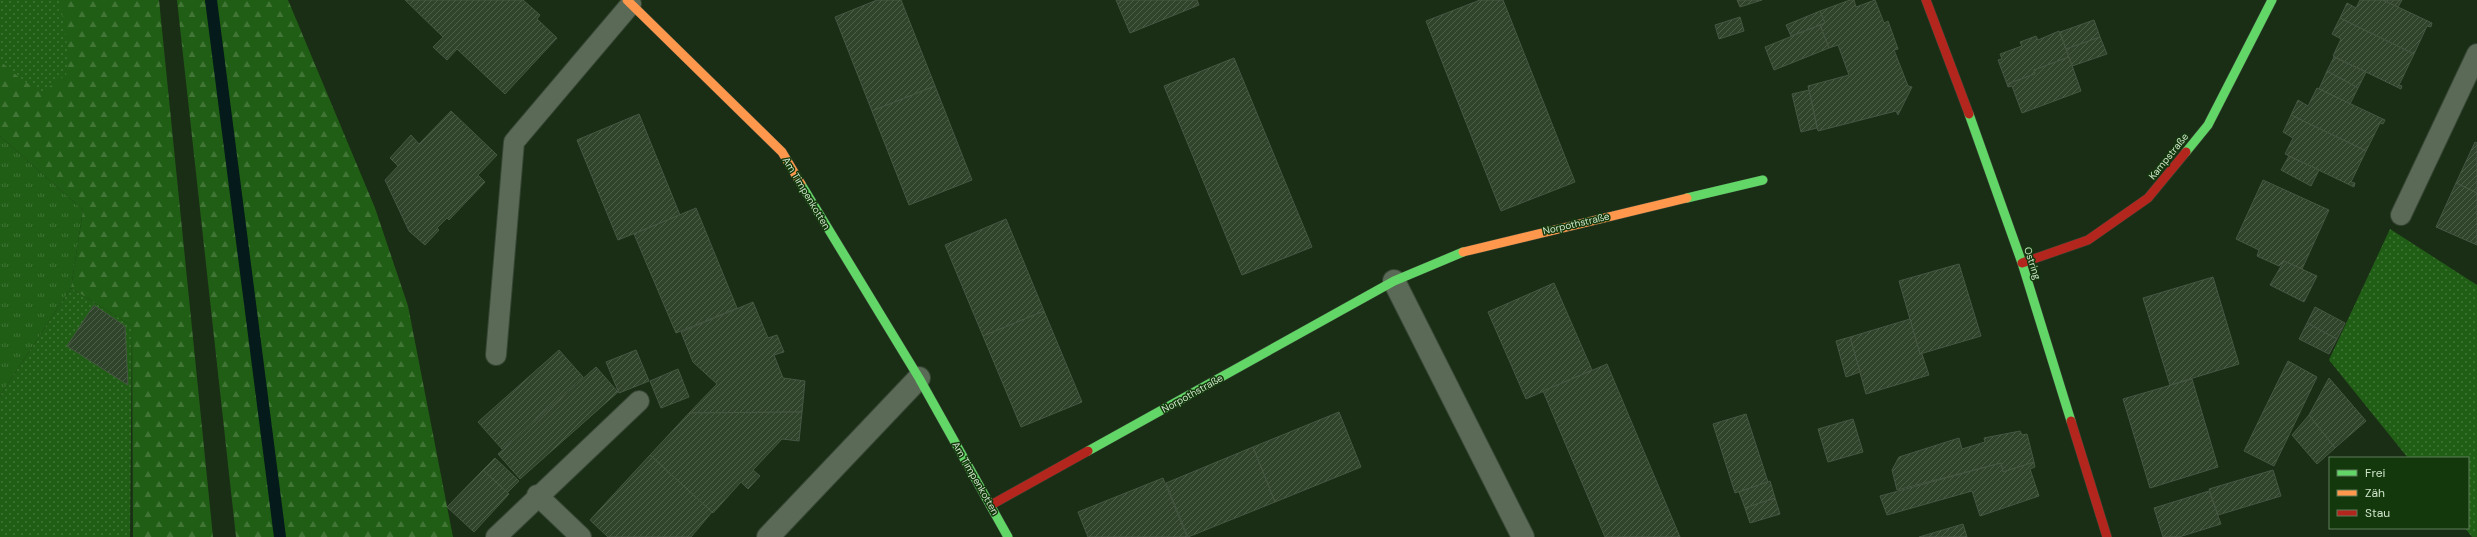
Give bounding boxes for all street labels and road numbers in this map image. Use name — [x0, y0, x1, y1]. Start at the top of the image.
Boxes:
street label: Kampstraße — [2146, 130, 2191, 182]
street label: Am Timpenkotten — [780, 155, 833, 232]
street label: Norpothstraße — [1541, 209, 1611, 237]
street label: Ostring — [2021, 245, 2044, 282]
street label: Norpothstraße — [1159, 371, 1225, 416]
street label: Am Timpenkotten — [949, 439, 1002, 517]

